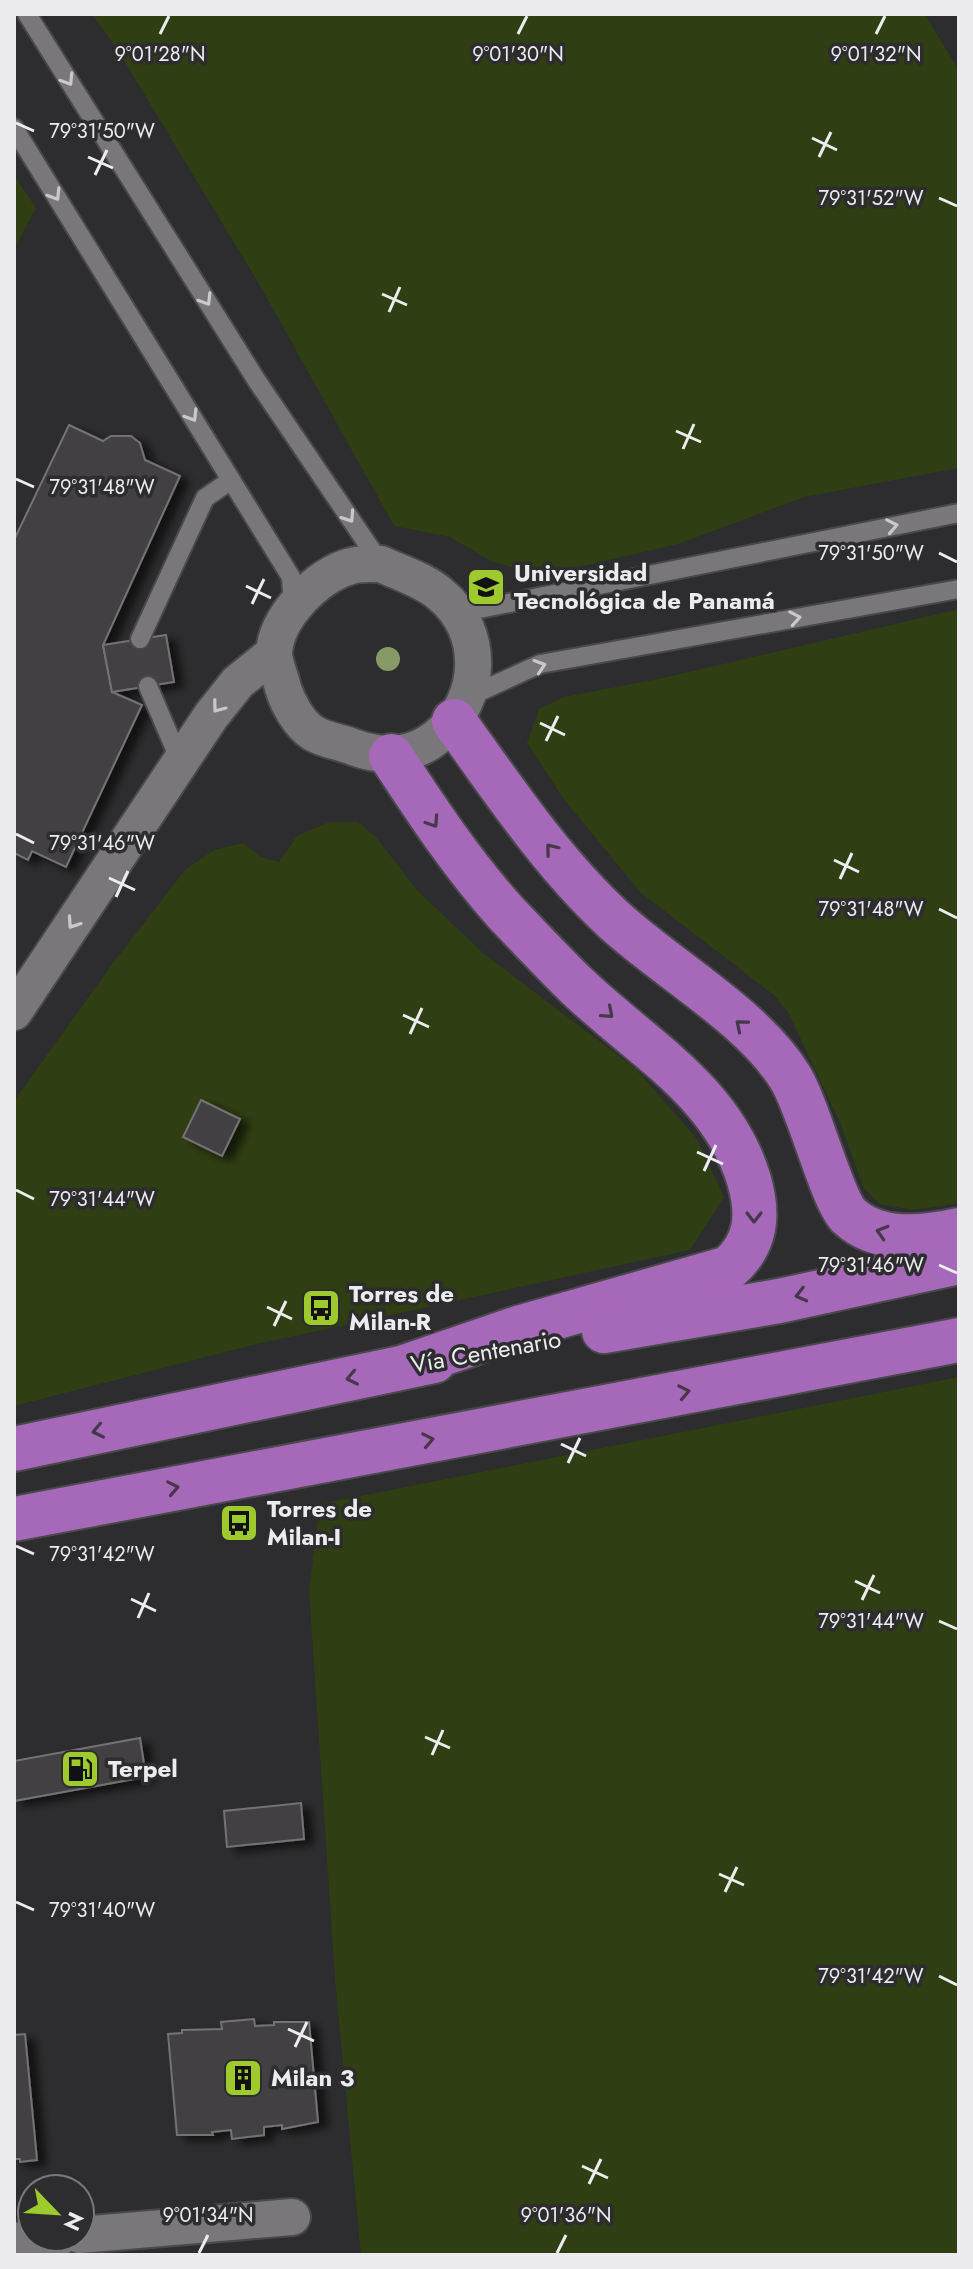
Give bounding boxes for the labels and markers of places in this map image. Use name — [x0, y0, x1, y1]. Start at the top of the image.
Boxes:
place label: Universidad Tecnológica de Panamá — [514, 555, 775, 618]
school or university icon: Universidad Tecnológica de Panamá — [465, 566, 507, 608]
place label: Torres de Milan-R — [349, 1276, 454, 1339]
bus stop icon: Torres de Milan-R — [300, 1287, 342, 1329]
place label: Torres de Milan-I — [267, 1491, 372, 1554]
bus stop icon: Torres de Milan-I — [218, 1502, 260, 1544]
fuel station icon: Terpel — [59, 1748, 101, 1790]
place label: Terpel — [108, 1751, 178, 1786]
building icon: Milan 3 — [222, 2057, 264, 2099]
place label: Milan 3 — [271, 2060, 354, 2095]

